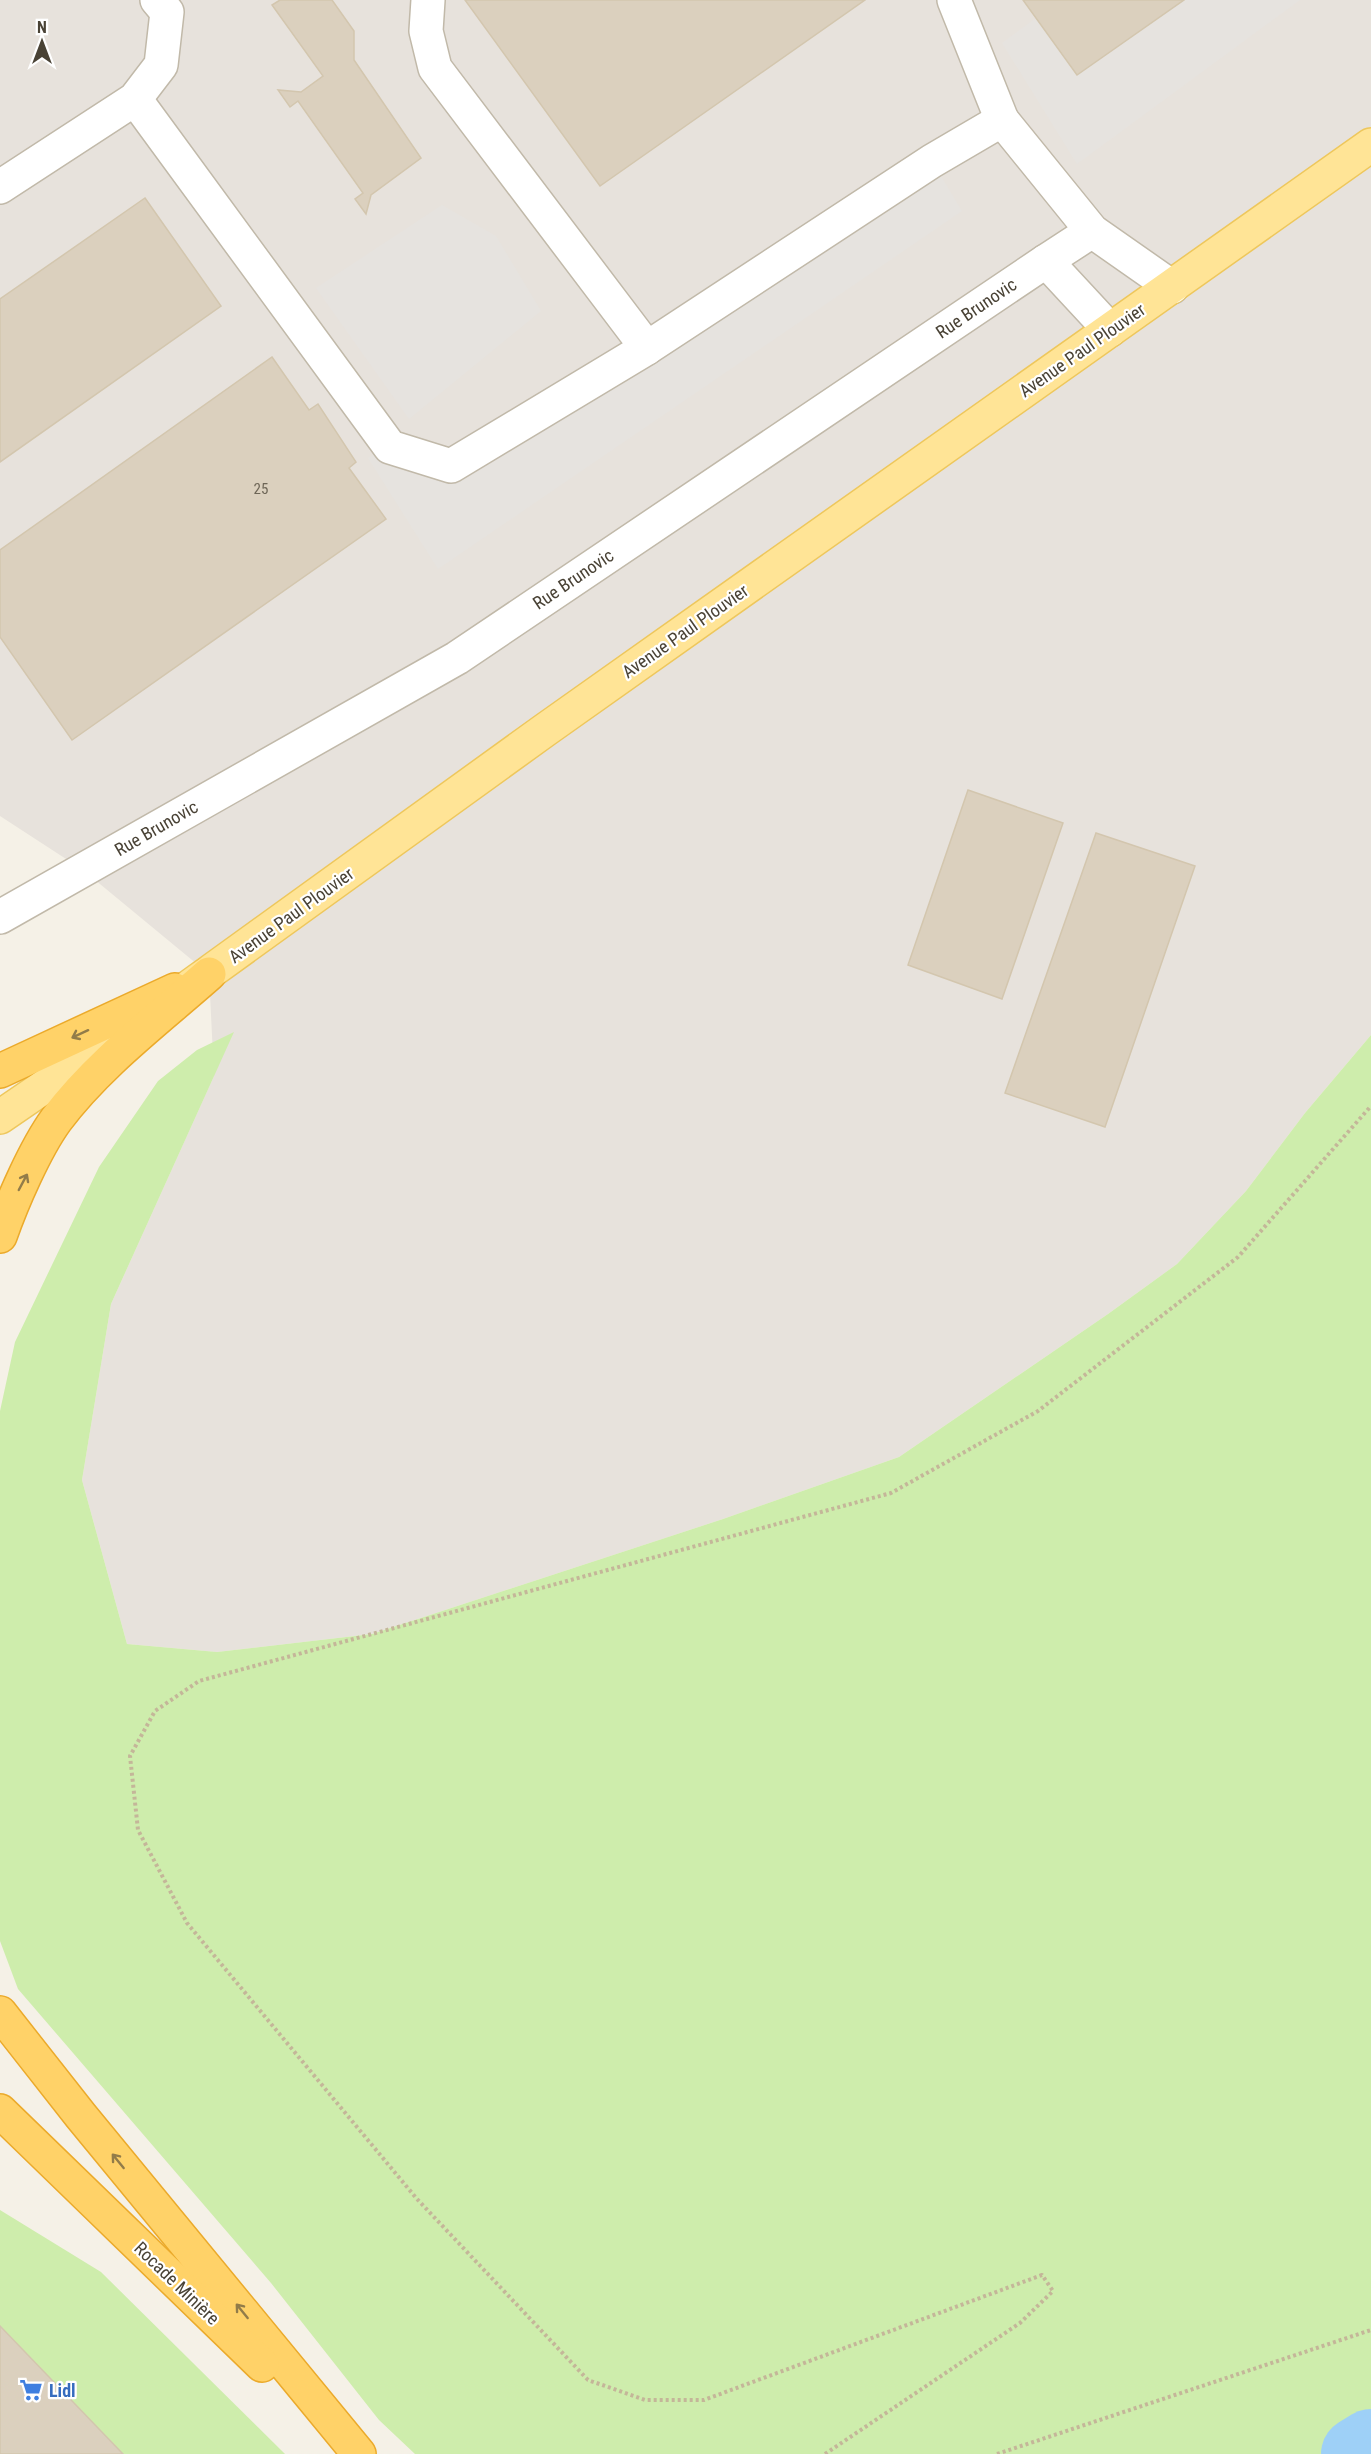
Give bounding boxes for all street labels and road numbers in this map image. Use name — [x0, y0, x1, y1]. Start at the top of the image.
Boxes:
street label: Rue Brunovic — [932, 273, 1020, 343]
street label: Avenue Paul Plouvier — [1015, 298, 1149, 401]
street label: Rue Brunovic — [529, 544, 617, 614]
street label: Avenue Paul Plouvier — [618, 579, 752, 682]
street label: Rue Brunovic — [111, 796, 201, 860]
street label: Avenue Paul Plouvier — [225, 862, 358, 967]
street label: Rocade Minière — [130, 2237, 224, 2329]

